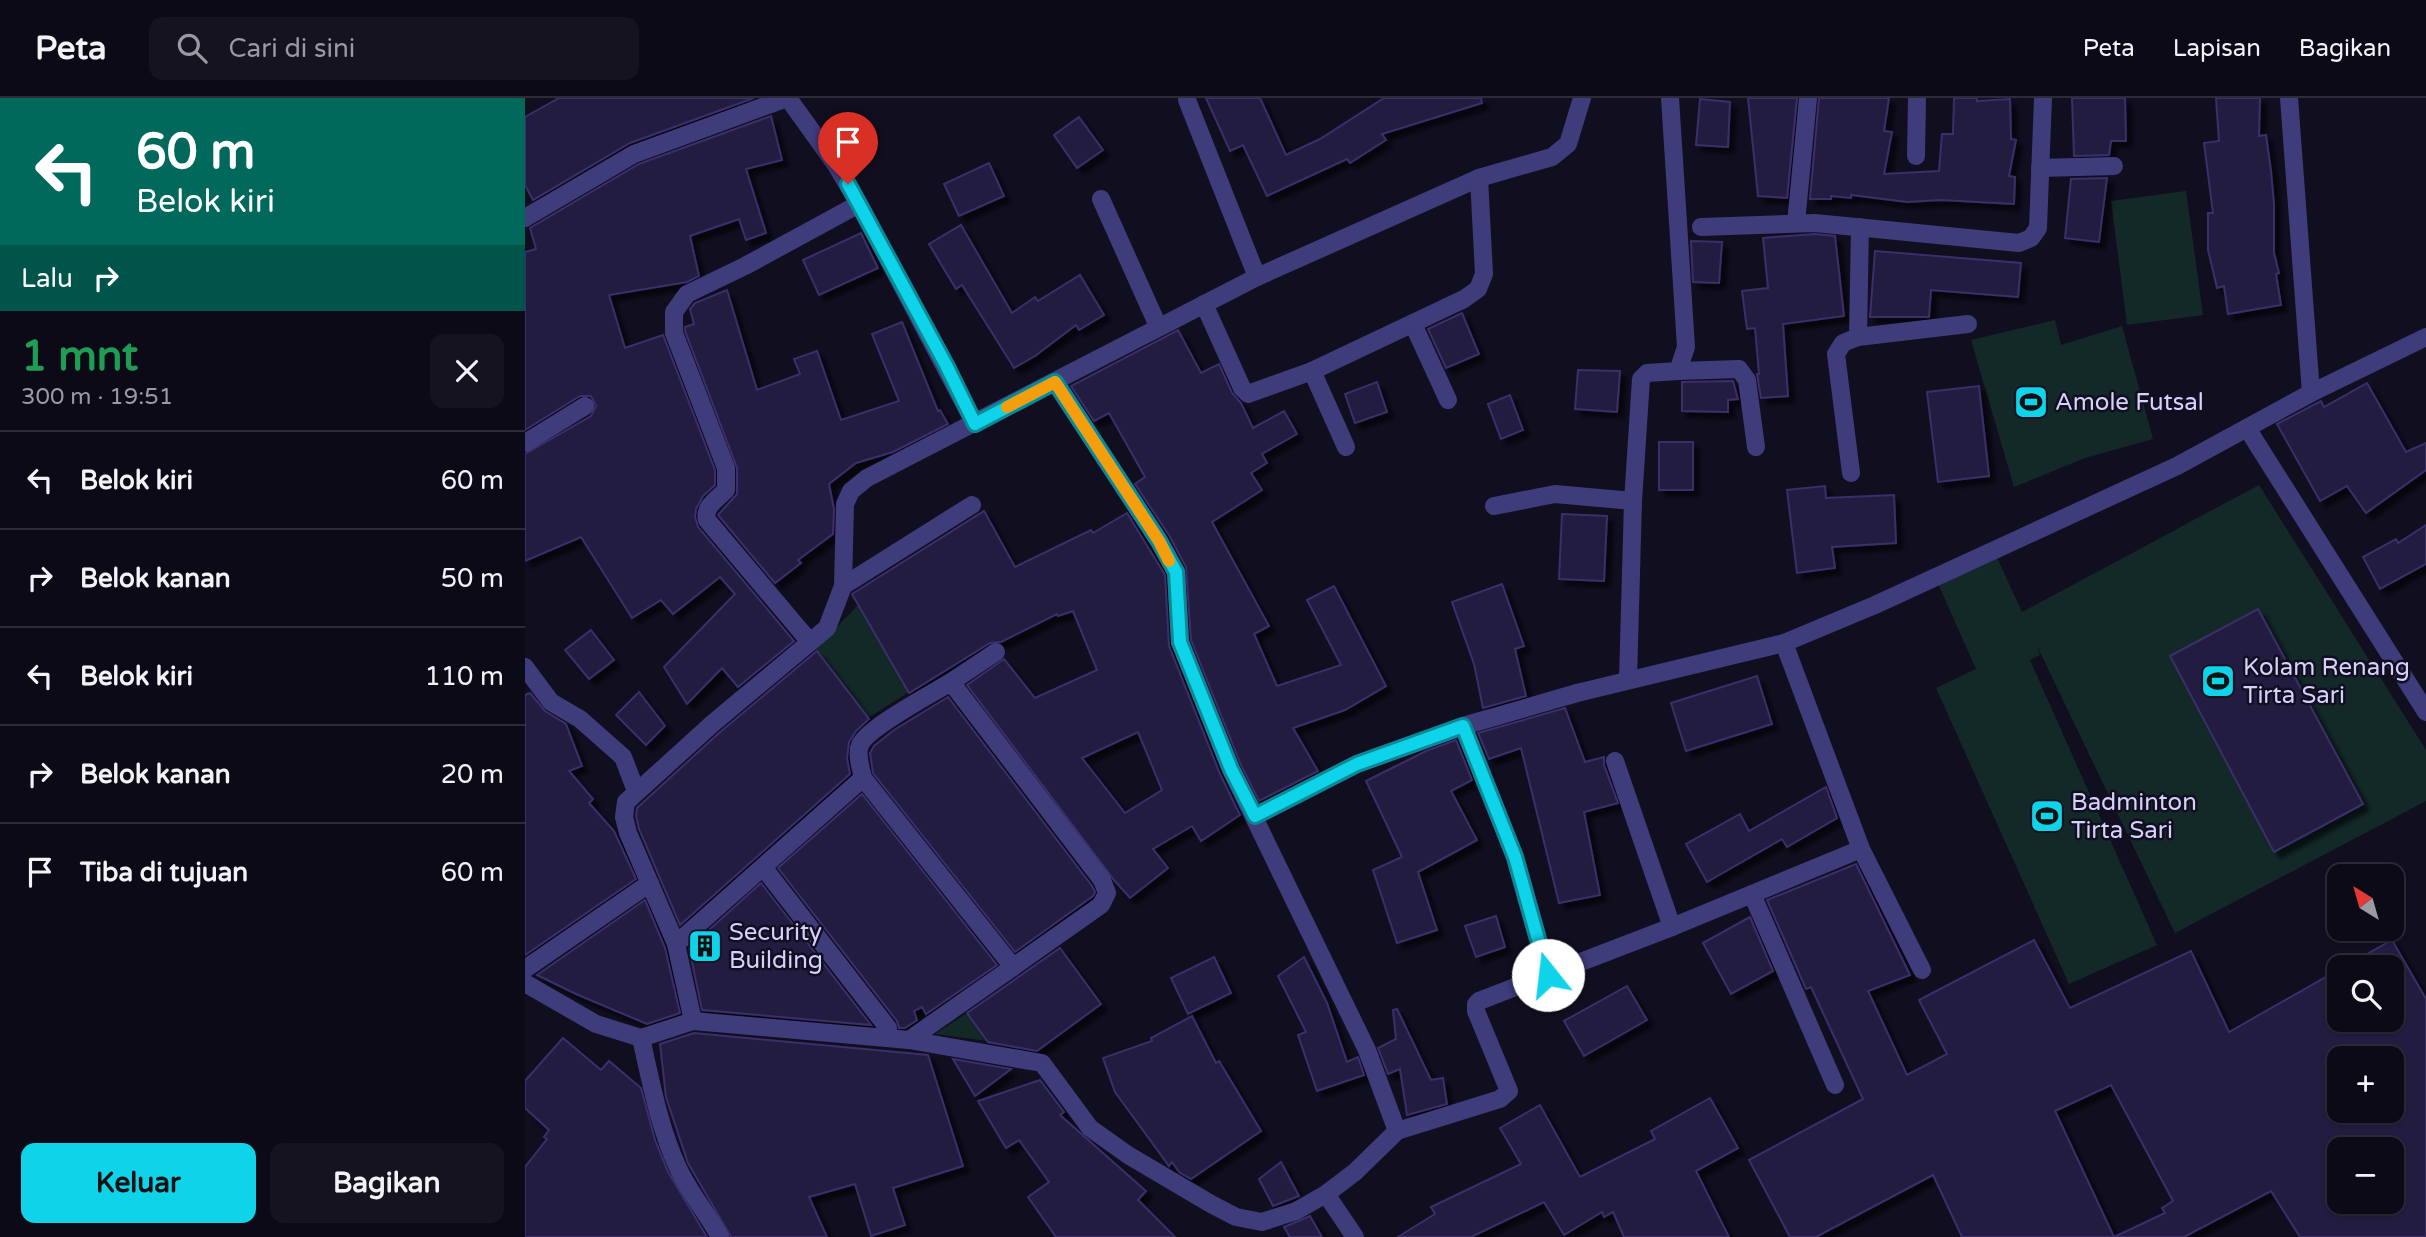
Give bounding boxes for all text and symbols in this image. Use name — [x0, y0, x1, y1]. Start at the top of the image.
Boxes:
search box — [149, 17, 639, 80]
text: Peta — [35, 29, 107, 68]
icon: search — [173, 29, 211, 67]
text: Cari di sini — [229, 33, 355, 64]
text: Peta — [2083, 34, 2135, 63]
text: Lapisan — [2173, 34, 2261, 63]
text: Bagikan — [2299, 34, 2391, 63]
pin — [818, 112, 878, 184]
text: 60 m — [136, 123, 255, 182]
icon: arrive — [829, 123, 867, 161]
icon: left — [21, 126, 112, 217]
text: Belok kiri — [136, 183, 275, 221]
icon: right — [87, 259, 125, 297]
text: Lalu — [21, 263, 73, 294]
text: 1 mnt — [21, 331, 138, 382]
button: close — [430, 334, 504, 408]
text: 300 m · 19:51 — [21, 383, 173, 411]
sports icon: Amole Futsal — [2012, 383, 2050, 421]
place label: Amole Futsal — [2055, 388, 2204, 417]
icon: left — [21, 461, 59, 499]
text: Belok kiri — [80, 465, 193, 496]
text: 60 m — [441, 465, 504, 496]
icon: right — [21, 559, 59, 597]
text: Belok kanan — [80, 563, 231, 594]
text: 50 m — [441, 563, 504, 594]
place label: Kolam Renang Tirta Sari — [2243, 653, 2410, 710]
icon: left — [21, 657, 59, 695]
text: Belok kiri — [80, 661, 193, 692]
text: 110 m — [424, 661, 504, 692]
sports icon: Kolam Renang Tirta Sari — [2199, 662, 2237, 700]
icon: right — [21, 755, 59, 793]
text: Belok kanan — [80, 759, 231, 790]
text: 20 m — [441, 759, 504, 790]
place label: Badminton Tirta Sari — [2071, 788, 2197, 845]
sports icon: Badminton Tirta Sari — [2028, 797, 2066, 835]
icon: arrive — [21, 853, 59, 891]
text: Tiba di tujuan — [80, 857, 248, 888]
text: 60 m — [441, 857, 504, 888]
north arrow — [2327, 864, 2405, 942]
map controls — [2327, 864, 2404, 1214]
place label: Security Building — [729, 918, 823, 975]
building icon: Security Building — [686, 927, 724, 965]
position arrow — [1511, 938, 1585, 1012]
button: search — [2327, 955, 2404, 1032]
button: + — [2327, 1046, 2404, 1123]
button: − — [2327, 1137, 2404, 1214]
button: Keluar — [21, 1143, 256, 1223]
button: Bagikan — [270, 1143, 504, 1223]

